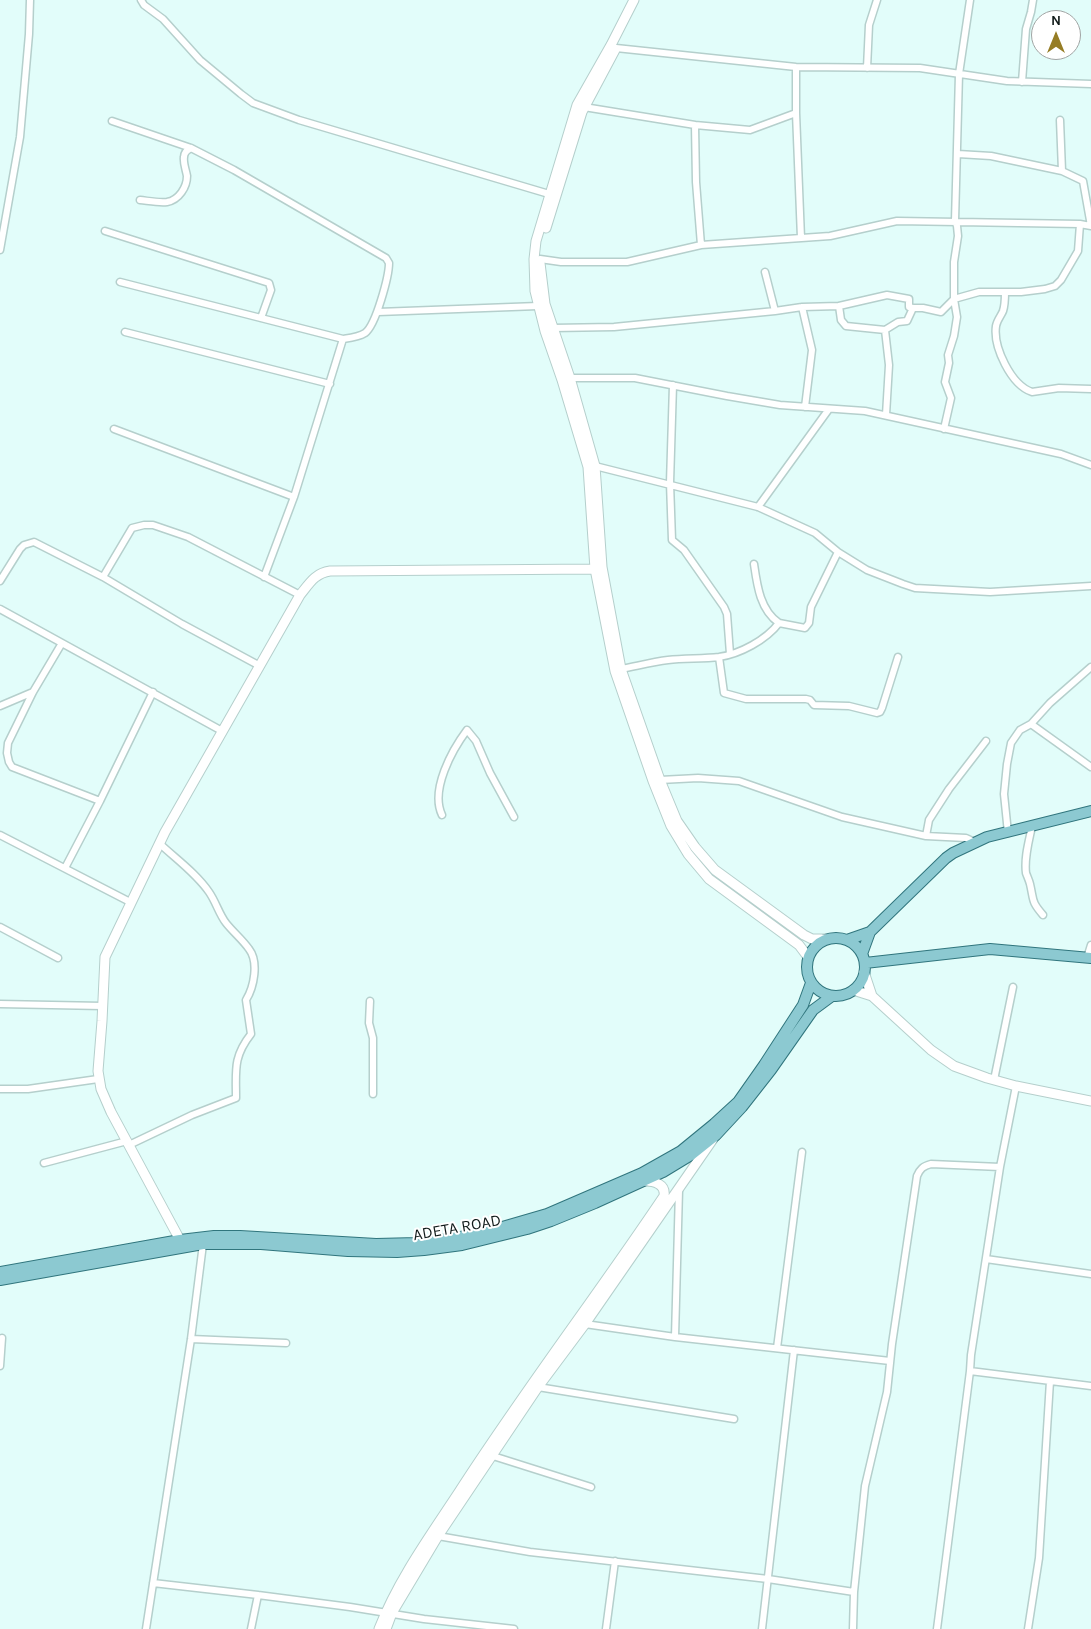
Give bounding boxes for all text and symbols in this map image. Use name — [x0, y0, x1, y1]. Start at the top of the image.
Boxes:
north arrow — [1031, 10, 1081, 60]
text: N — [1051, 12, 1061, 29]
street label: ADETA ROAD — [412, 1211, 502, 1245]

